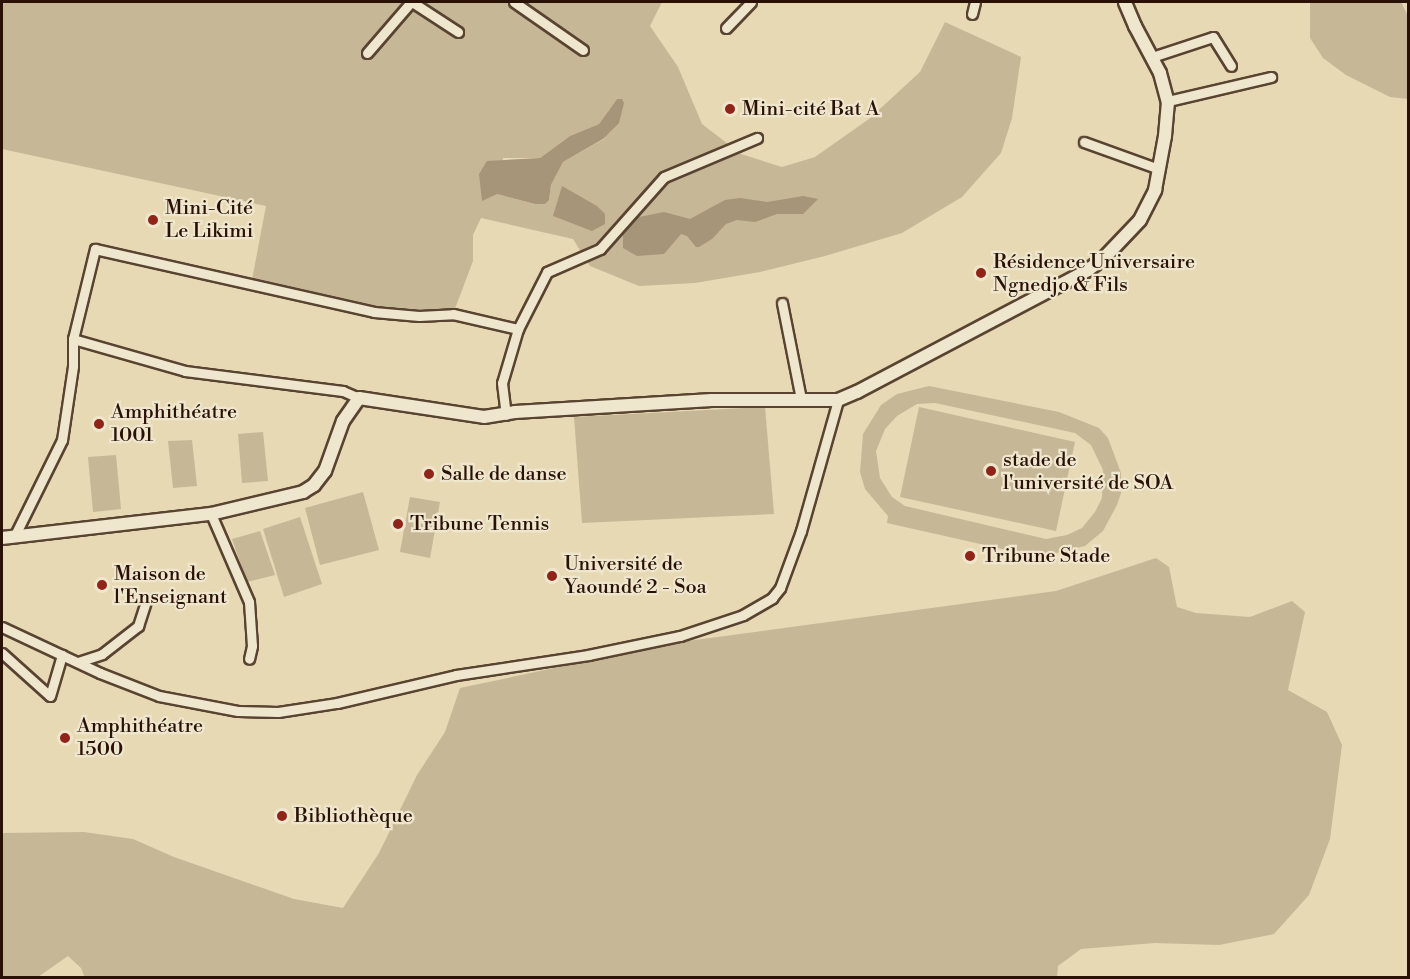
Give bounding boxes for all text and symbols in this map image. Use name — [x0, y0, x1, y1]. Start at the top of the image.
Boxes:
place label: Mini-cité Bat A — [742, 97, 879, 121]
marker: Mini-cité Bat A — [723, 102, 737, 116]
place label: Mini-Cité Le Likimi — [165, 196, 253, 243]
marker: Mini-Cité Le Likimi — [146, 213, 160, 227]
place label: Résidence Universaire Ngnedjo & Fils — [993, 250, 1195, 297]
marker: Résidence Universaire Ngnedjo & Fils — [974, 266, 988, 280]
place label: Amphithéatre 1001 — [111, 400, 237, 447]
marker: Amphithéatre 1001 — [92, 417, 106, 431]
place label: stade de l'université de SOA — [1003, 448, 1173, 495]
place label: Salle de danse — [441, 462, 566, 486]
marker: stade de l'université de SOA — [984, 464, 998, 478]
marker: Salle de danse — [422, 467, 436, 481]
place label: Tribune Tennis — [410, 512, 549, 536]
marker: Tribune Tennis — [391, 517, 405, 531]
place label: Tribune Stade — [982, 544, 1110, 568]
marker: Tribune Stade — [963, 549, 977, 563]
place label: Université de Yaoundé 2 - Soa — [564, 552, 707, 599]
place label: Maison de l'Enseignant — [114, 562, 227, 609]
marker: Université de Yaoundé 2 - Soa — [545, 569, 559, 583]
marker: Maison de l'Enseignant — [95, 578, 109, 592]
place label: Amphithéatre 1500 — [77, 714, 203, 761]
marker: Amphithéatre 1500 — [58, 731, 72, 745]
place label: Bibliothèque — [294, 804, 413, 828]
marker: Bibliothèque — [275, 809, 289, 823]

